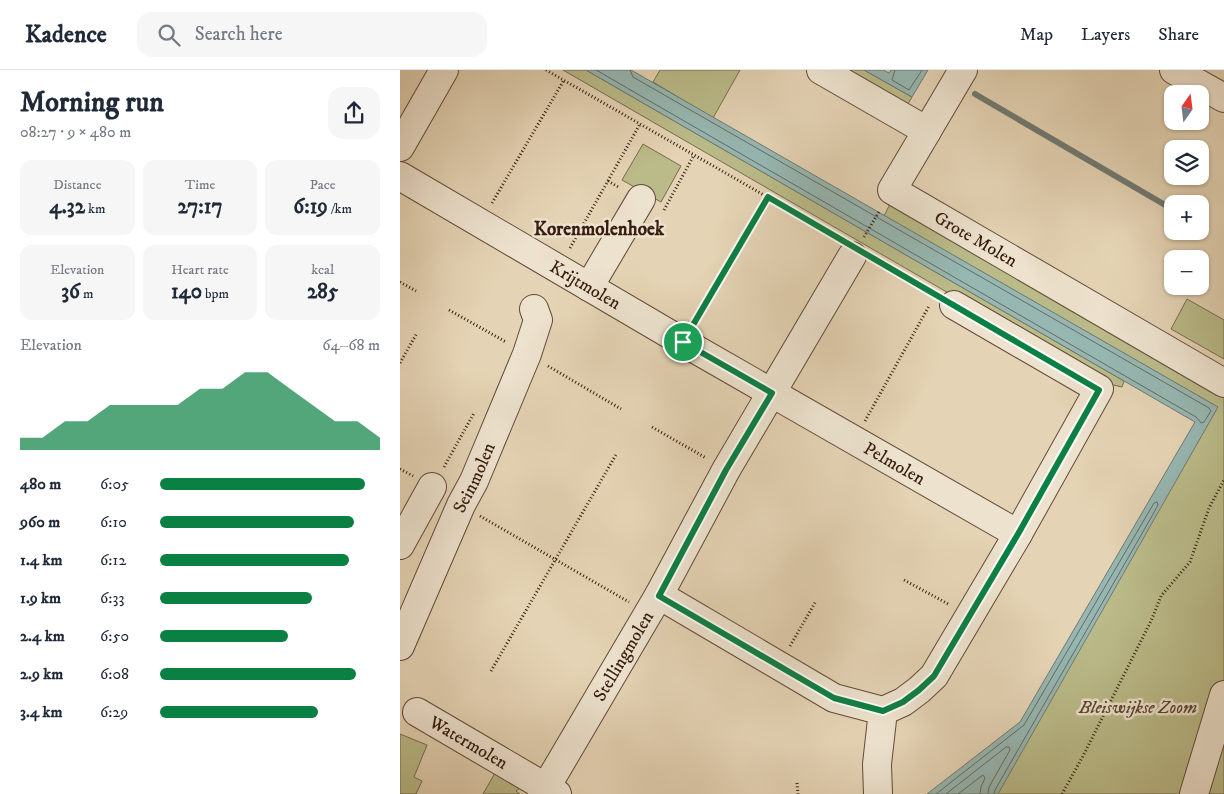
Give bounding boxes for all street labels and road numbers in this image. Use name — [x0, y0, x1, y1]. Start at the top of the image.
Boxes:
street label: Grote Molen — [930, 207, 1021, 273]
street label: Krijtmolen — [546, 256, 625, 315]
street label: Pelmolen — [859, 438, 929, 491]
street label: Seinmolen — [449, 439, 501, 516]
street label: Stellingmolen — [589, 607, 659, 706]
street label: Watermolen — [424, 711, 512, 775]

